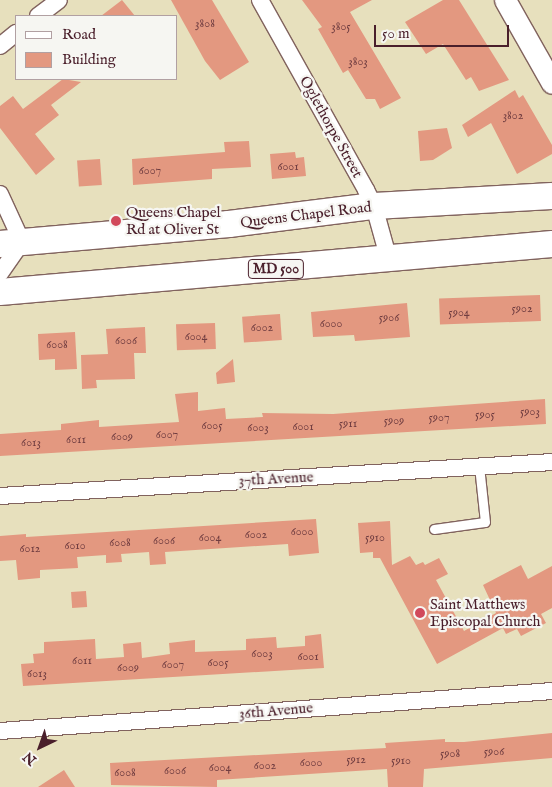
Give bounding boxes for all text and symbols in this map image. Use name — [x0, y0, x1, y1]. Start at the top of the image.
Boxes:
legend — [15, 15, 178, 80]
scale bar — [377, 15, 512, 47]
house number: 3808 — [195, 17, 215, 31]
house number: 3805 — [331, 20, 351, 34]
text: 50 m — [382, 24, 410, 43]
text: Road — [62, 25, 96, 44]
text: Building — [62, 50, 116, 69]
house number: 3803 — [348, 55, 368, 69]
street label: Oglethorpe Street — [296, 73, 366, 181]
house number: 3802 — [503, 109, 523, 123]
house number: 6001 — [277, 160, 299, 174]
house number: 6007 — [139, 164, 161, 178]
street label: Queens Chapel Road — [239, 198, 373, 232]
place label: Queens Chapel Rd at Oliver St — [126, 203, 221, 238]
marker: Queens Chapel Rd at Oliver St — [110, 215, 122, 227]
road number: MD 500 — [247, 258, 305, 280]
house number: 5902 — [511, 302, 533, 316]
house number: 5904 — [448, 306, 470, 320]
house number: 5906 — [379, 311, 399, 325]
house number: 6000 — [320, 317, 342, 331]
house number: 6002 — [251, 321, 273, 335]
house number: 6004 — [185, 330, 207, 344]
house number: 6006 — [115, 334, 137, 348]
house number: 6008 — [46, 338, 68, 352]
house number: 5903 — [520, 405, 540, 419]
house number: 5905 — [475, 408, 495, 422]
house number: 5907 — [428, 411, 450, 425]
house number: 5909 — [384, 414, 404, 428]
house number: 5911 — [339, 417, 357, 431]
house number: 6005 — [201, 419, 223, 433]
house number: 6001 — [292, 420, 314, 434]
house number: 6003 — [247, 421, 269, 435]
house number: 6007 — [156, 428, 178, 442]
house number: 6009 — [111, 430, 133, 444]
house number: 6011 — [66, 433, 86, 447]
house number: 6013 — [21, 436, 41, 450]
street label: 37th Avenue — [238, 468, 314, 490]
house number: 6000 — [291, 525, 313, 539]
house number: 6002 — [245, 528, 267, 542]
house number: 6004 — [199, 531, 221, 545]
house number: 5910 — [365, 531, 385, 545]
house number: 6006 — [153, 534, 175, 548]
house number: 6008 — [109, 536, 131, 550]
house number: 6010 — [64, 539, 86, 553]
house number: 6012 — [20, 542, 40, 556]
place label: Saint Matthews Episcopal Church — [430, 595, 541, 630]
marker: Saint Matthews Episcopal Church — [414, 607, 426, 619]
house number: 6003 — [251, 647, 273, 661]
house number: 6001 — [297, 650, 319, 664]
house number: 6011 — [72, 654, 92, 668]
house number: 6005 — [207, 656, 229, 670]
house number: 6007 — [162, 658, 184, 672]
house number: 6009 — [117, 661, 139, 675]
house number: 6013 — [27, 667, 47, 681]
street label: 36th Avenue — [238, 699, 314, 723]
north arrow — [15, 722, 65, 772]
house number: 5906 — [484, 745, 504, 759]
text: N — [19, 747, 40, 769]
house number: 5908 — [440, 747, 460, 761]
house number: 5912 — [346, 753, 366, 767]
house number: 5910 — [391, 754, 411, 768]
house number: 6000 — [300, 756, 322, 770]
house number: 6002 — [254, 759, 276, 773]
house number: 6004 — [209, 761, 231, 775]
house number: 6006 — [164, 764, 186, 778]
house number: 6008 — [114, 766, 136, 780]

